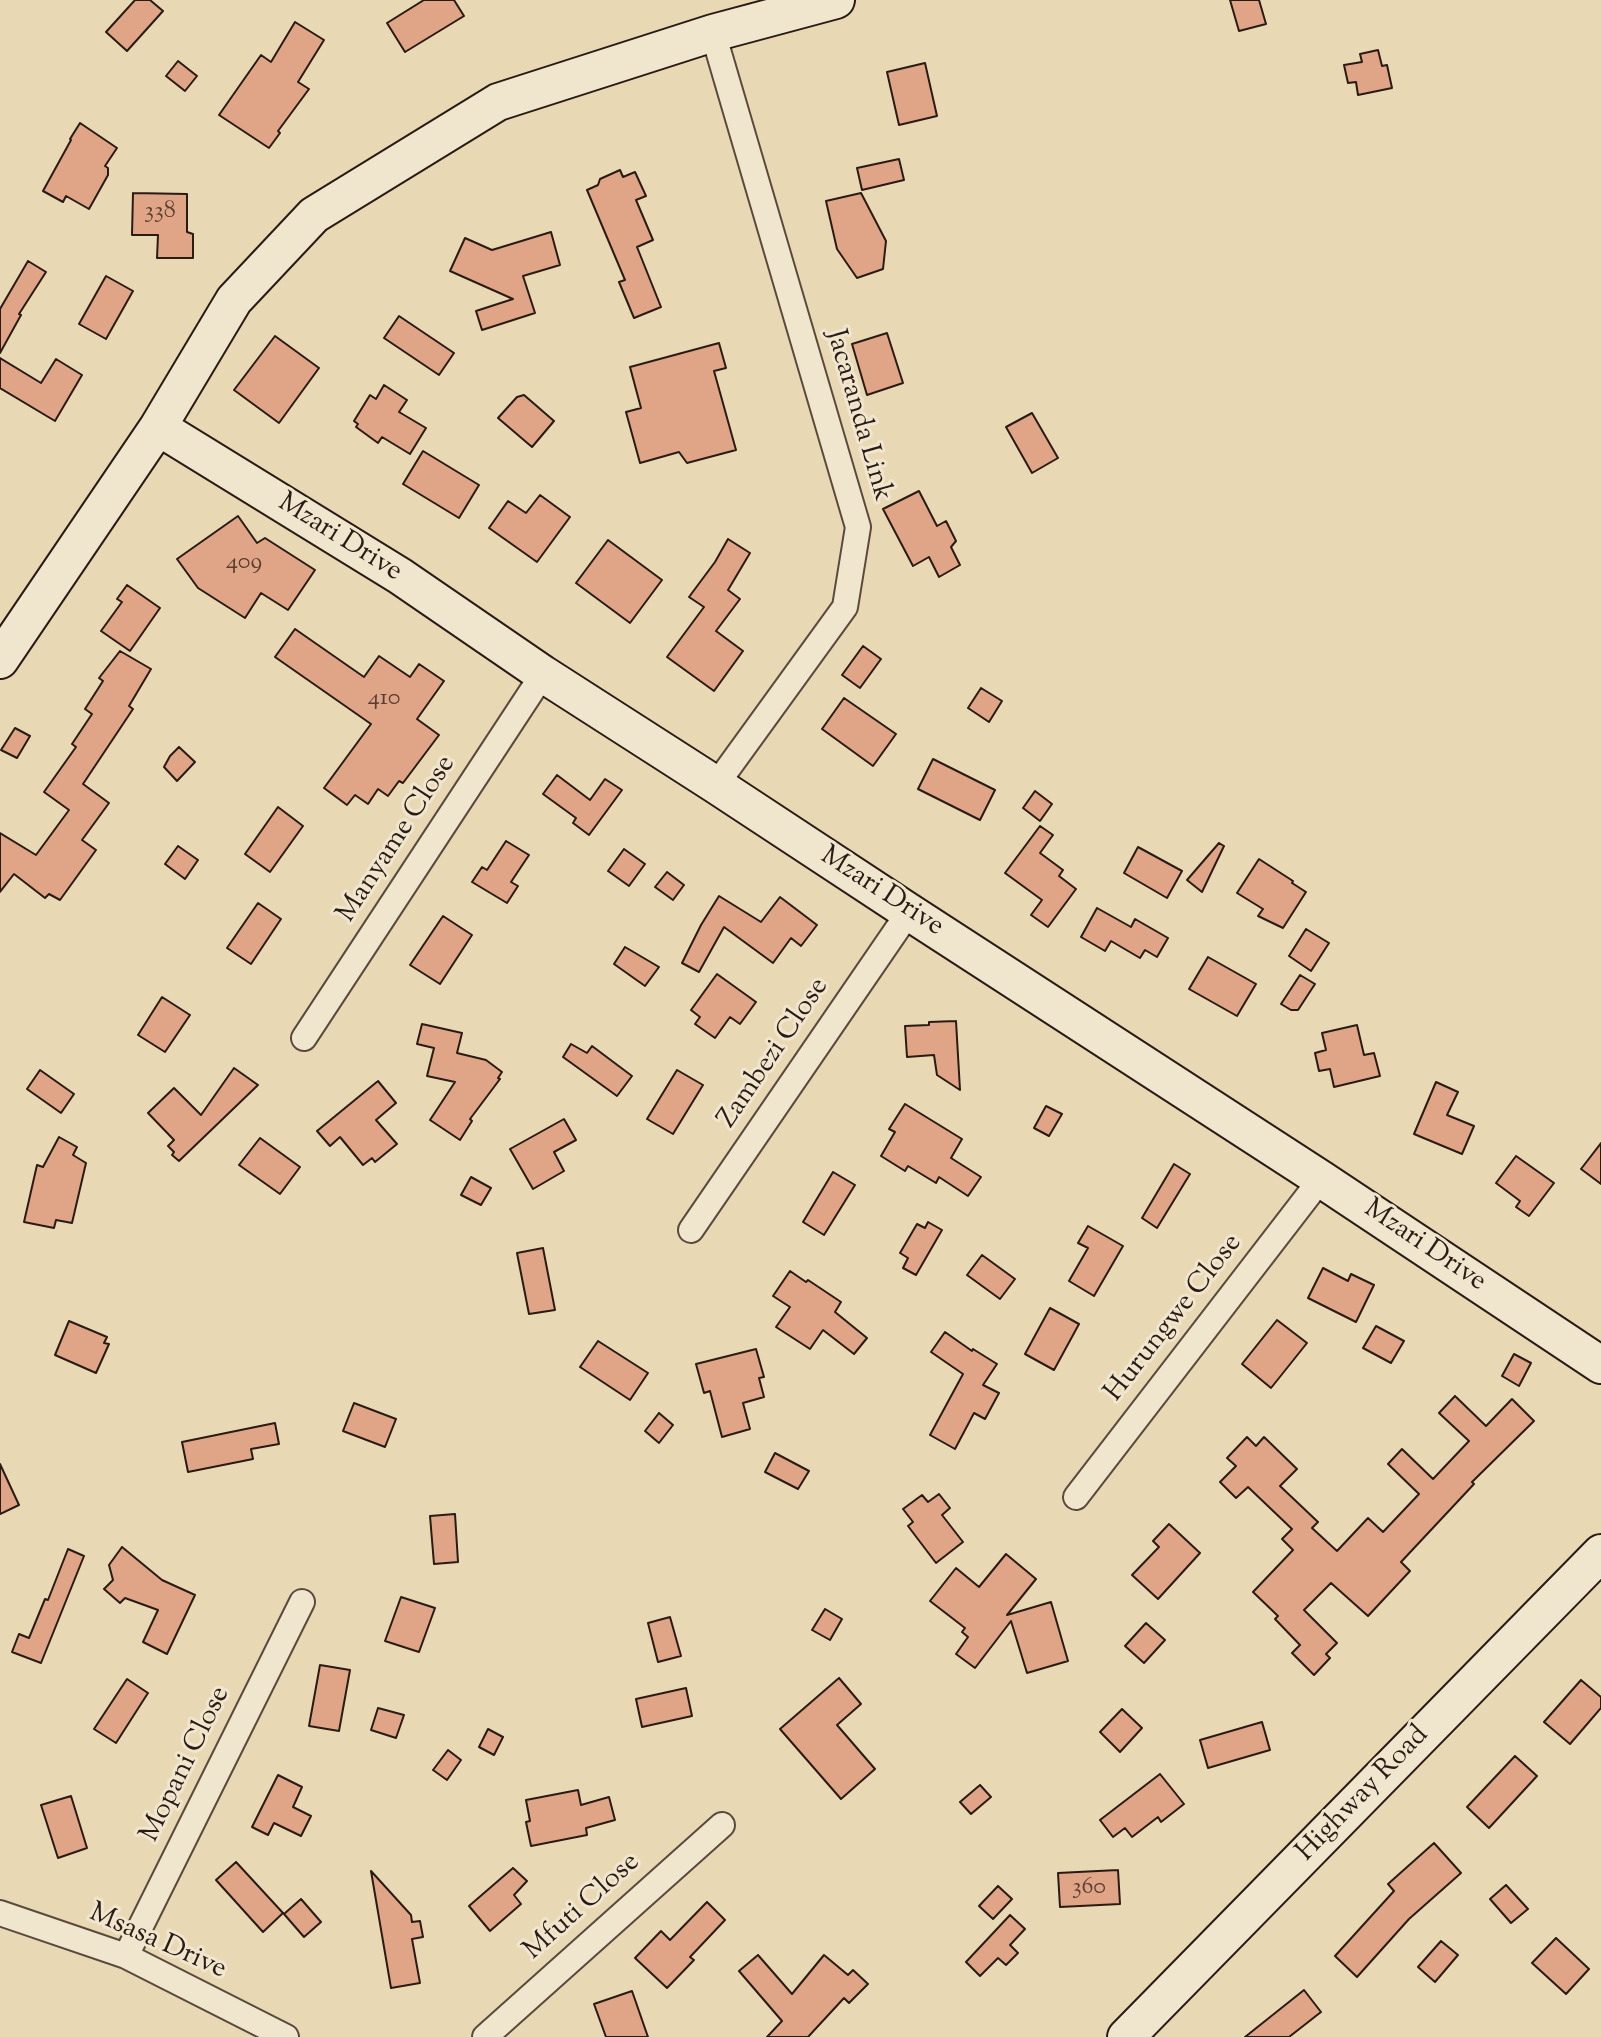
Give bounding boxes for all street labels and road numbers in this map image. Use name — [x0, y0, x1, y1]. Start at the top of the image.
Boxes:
street label: Jacaranda Link — [816, 326, 898, 506]
street label: Mzari Drive — [270, 487, 408, 591]
street label: Manyame Close — [331, 750, 465, 930]
street label: Mzari Drive — [813, 841, 949, 945]
street label: Zambezi Close — [712, 973, 838, 1135]
street label: Mzari Drive — [1356, 1194, 1492, 1300]
street label: Hurungwe Close — [1099, 1228, 1251, 1410]
street label: Mopani Close — [135, 1682, 239, 1848]
street label: Highway Road — [1291, 1720, 1437, 1870]
street label: Mfuti Close — [518, 1847, 648, 1969]
street label: Msasa Drive — [83, 1898, 231, 1988]

